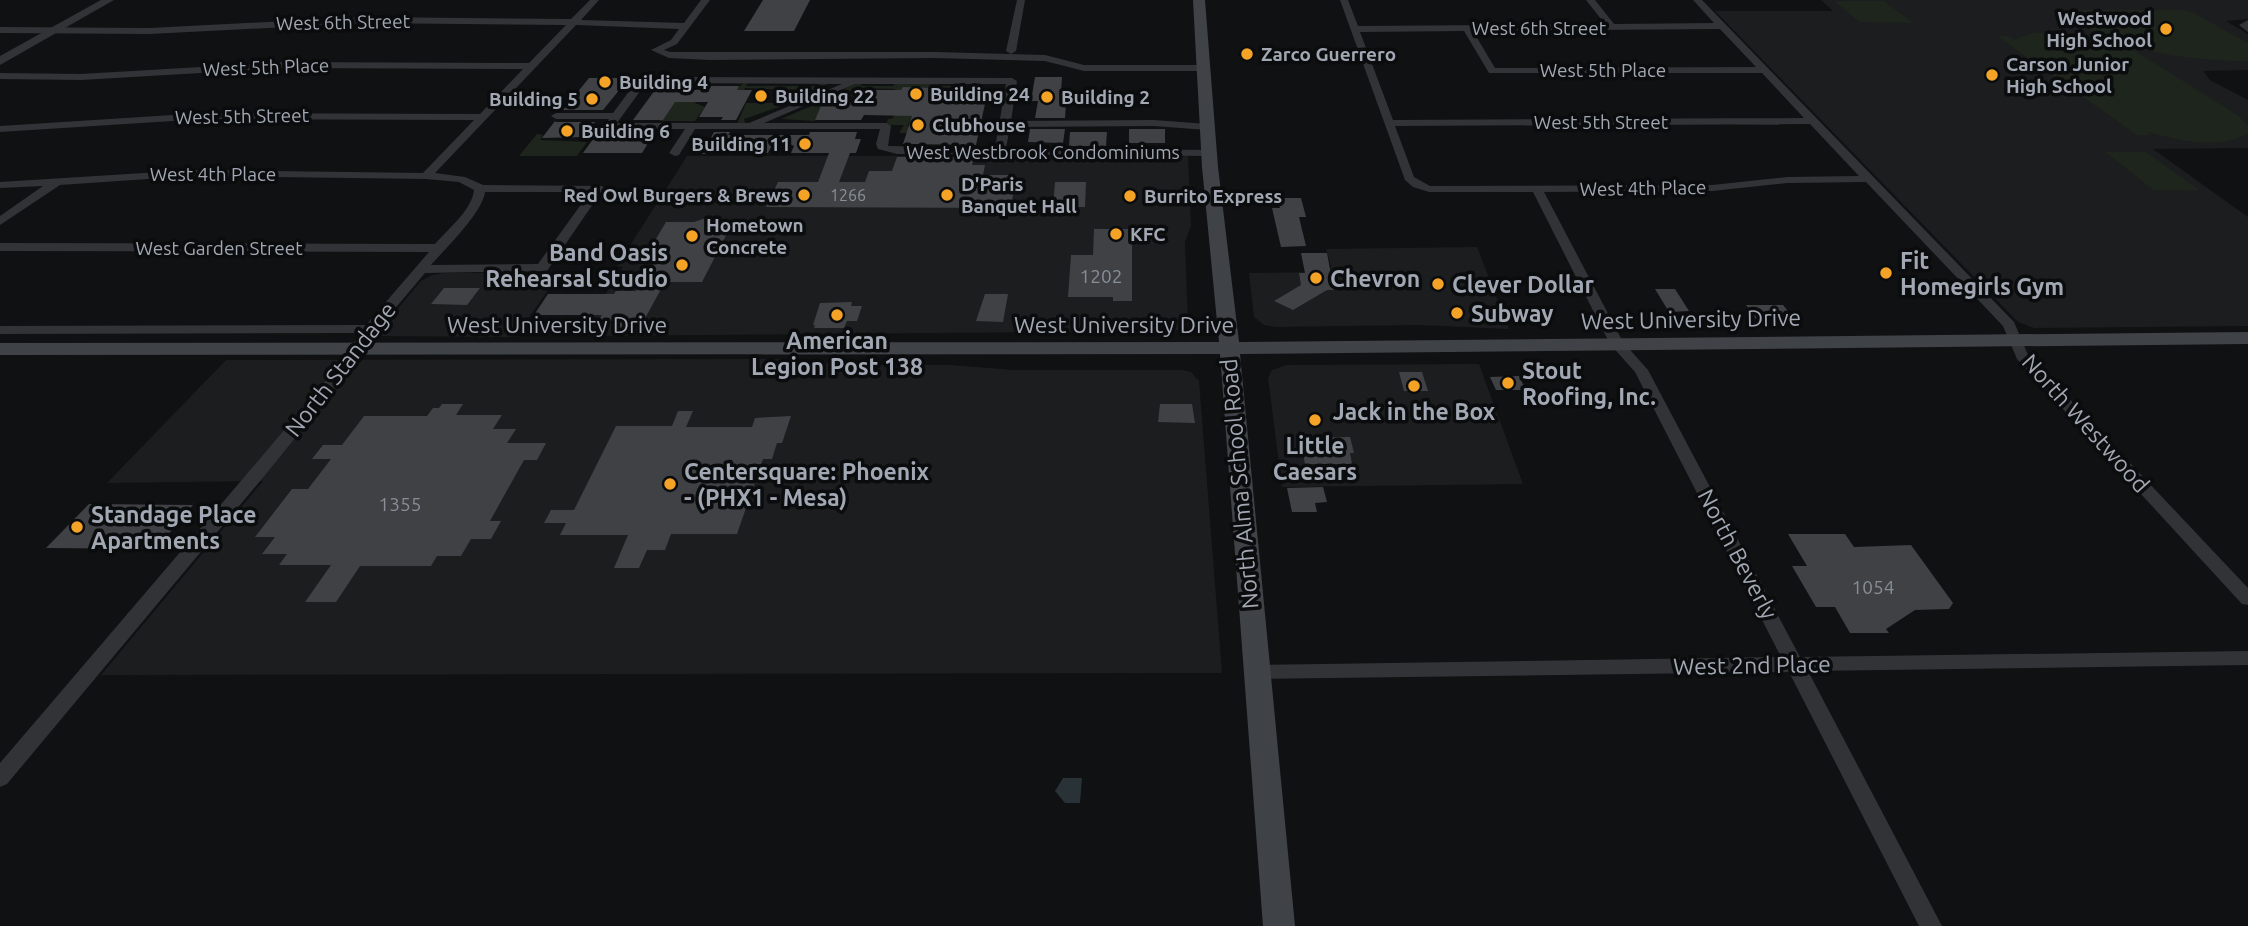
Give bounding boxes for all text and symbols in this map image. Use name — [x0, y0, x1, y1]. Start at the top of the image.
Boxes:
place label: Westwood High School — [2046, 7, 2152, 51]
street label: West 6th Street — [276, 10, 411, 34]
street label: West 6th Street — [1472, 17, 1607, 39]
marker: Westwood High School — [2158, 21, 2174, 37]
place label: Zarco Guerrero — [1261, 43, 1396, 65]
marker: Zarco Guerrero — [1239, 46, 1255, 62]
place label: Carson Junior High School — [2006, 53, 2129, 97]
street label: West 5th Place — [202, 54, 330, 80]
street label: West 5th Place — [1540, 59, 1666, 81]
marker: Carson Junior High School — [1984, 67, 2000, 83]
place label: Building 4 — [619, 71, 708, 93]
marker: Building 4 — [597, 74, 613, 90]
place label: Building 24 — [930, 83, 1030, 105]
place label: Building 22 — [775, 85, 875, 107]
marker: Building 24 — [908, 86, 924, 102]
place label: Building 2 — [1061, 86, 1150, 108]
place label: Building 5 — [489, 88, 578, 110]
marker: Building 22 — [753, 88, 769, 104]
marker: Building 2 — [1039, 89, 1055, 105]
marker: Building 5 — [584, 91, 600, 107]
street label: West 5th Street — [175, 104, 310, 128]
street label: West 5th Street — [1534, 111, 1669, 133]
place label: Clubhouse — [932, 114, 1026, 136]
marker: Clubhouse — [910, 117, 926, 133]
place label: Building 6 — [581, 120, 670, 142]
marker: Building 6 — [559, 123, 575, 139]
place label: Building 11 — [691, 133, 791, 155]
marker: Building 11 — [797, 136, 813, 152]
street label: West Westbrook Condominiums — [906, 141, 1180, 163]
street label: West 4th Place — [150, 163, 276, 185]
place label: D'Paris Banquet Hall — [961, 173, 1077, 217]
street label: West 4th Place — [1579, 176, 1707, 200]
place label: Red Owl Burgers & Brews — [564, 184, 790, 206]
place label: Burrito Express — [1144, 185, 1282, 207]
house number: 1266 — [830, 186, 866, 204]
marker: Red Owl Burgers & Brews — [796, 187, 812, 203]
marker: D'Paris Banquet Hall — [939, 187, 955, 203]
marker: Burrito Express — [1122, 188, 1138, 204]
place label: Hometown Concrete — [706, 214, 804, 258]
place label: KFC — [1130, 223, 1165, 245]
marker: KFC — [1108, 226, 1124, 242]
marker: Hometown Concrete — [684, 228, 700, 244]
street label: West Garden Street — [135, 237, 303, 259]
place label: Band Oasis Rehearsal Studio — [485, 240, 668, 291]
place label: Fit Homegirls Gym — [1900, 248, 2064, 299]
marker: Band Oasis Rehearsal Studio — [674, 257, 690, 273]
house number: 1202 — [1080, 265, 1122, 287]
marker: Fit Homegirls Gym — [1878, 265, 1894, 281]
place label: Chevron — [1330, 266, 1420, 291]
marker: Chevron — [1308, 270, 1324, 286]
place label: Clever Dollar — [1452, 272, 1594, 297]
marker: Clever Dollar — [1430, 276, 1446, 292]
street label: North Standage — [280, 297, 400, 441]
place label: Subway — [1471, 301, 1553, 326]
marker: Subway — [1449, 305, 1465, 321]
street label: West University Drive — [1581, 305, 1801, 333]
marker: American Legion Post 138 — [829, 307, 845, 323]
street label: West University Drive — [447, 312, 667, 337]
street label: West University Drive — [1014, 312, 1234, 337]
place label: American Legion Post 138 — [751, 328, 923, 379]
street label: North Westwood — [2018, 349, 2154, 497]
street label: North Alma School Road — [1216, 358, 1262, 610]
place label: Stout Roofing, Inc. — [1522, 358, 1656, 410]
marker: Stout Roofing, Inc. — [1500, 375, 1516, 391]
marker: Jack in the Box — [1406, 378, 1422, 394]
place label: Jack in the Box — [1333, 399, 1496, 424]
marker: Little Caesars — [1307, 412, 1323, 428]
place label: Little Caesars — [1273, 433, 1357, 484]
place label: Centersquare: Phoenix - (PHX1 - Mesa) — [684, 459, 930, 511]
marker: Centersquare: Phoenix - (PHX1 - Mesa) — [662, 476, 678, 492]
street label: North Beverly — [1693, 485, 1783, 623]
house number: 1355 — [379, 493, 421, 515]
place label: Standage Place Apartments — [91, 502, 256, 553]
marker: Standage Place Apartments — [69, 519, 85, 535]
house number: 1054 — [1852, 576, 1894, 598]
street label: West 2nd Place — [1673, 651, 1831, 679]

